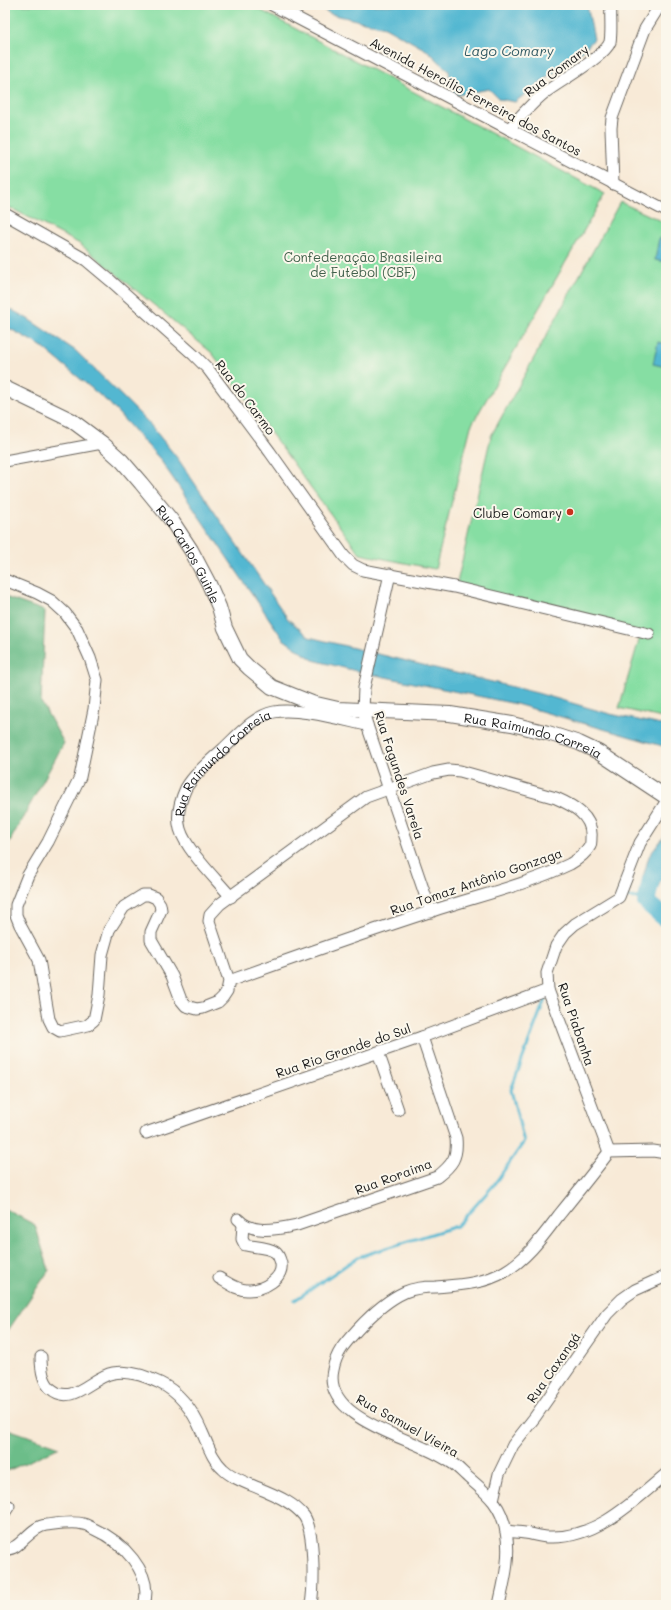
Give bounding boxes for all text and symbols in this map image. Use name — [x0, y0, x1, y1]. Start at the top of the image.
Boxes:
street label: Avenida Hercílio Ferreira dos Santos — [367, 33, 585, 159]
street label: Rua Comary — [520, 40, 592, 100]
water label: Lago Comary — [464, 41, 554, 60]
park label: Confederação Brasileira de Futebol (CBF) — [284, 248, 442, 280]
street label: Rua do Carmo — [212, 356, 280, 438]
street label: Rua Carlos Guinle — [153, 501, 225, 606]
place label: Clube Comary — [473, 504, 562, 521]
marker: Clube Comary — [565, 507, 575, 517]
street label: Rua Raimundo Correia — [170, 705, 273, 817]
street label: Rua Raimundo Correia — [463, 708, 606, 761]
street label: Rua Fagundes Varela — [371, 709, 429, 841]
street label: Rua Tomaz Antônio Gonzaga — [388, 844, 564, 918]
street label: Rua Piabanha — [555, 980, 599, 1068]
street label: Rua Rio Grande do Sul — [273, 1019, 413, 1081]
street label: Rua Roraima — [352, 1154, 434, 1198]
street label: Rua Caxangá — [522, 1328, 584, 1406]
street label: Rua Samuel Vieira — [354, 1390, 462, 1460]

